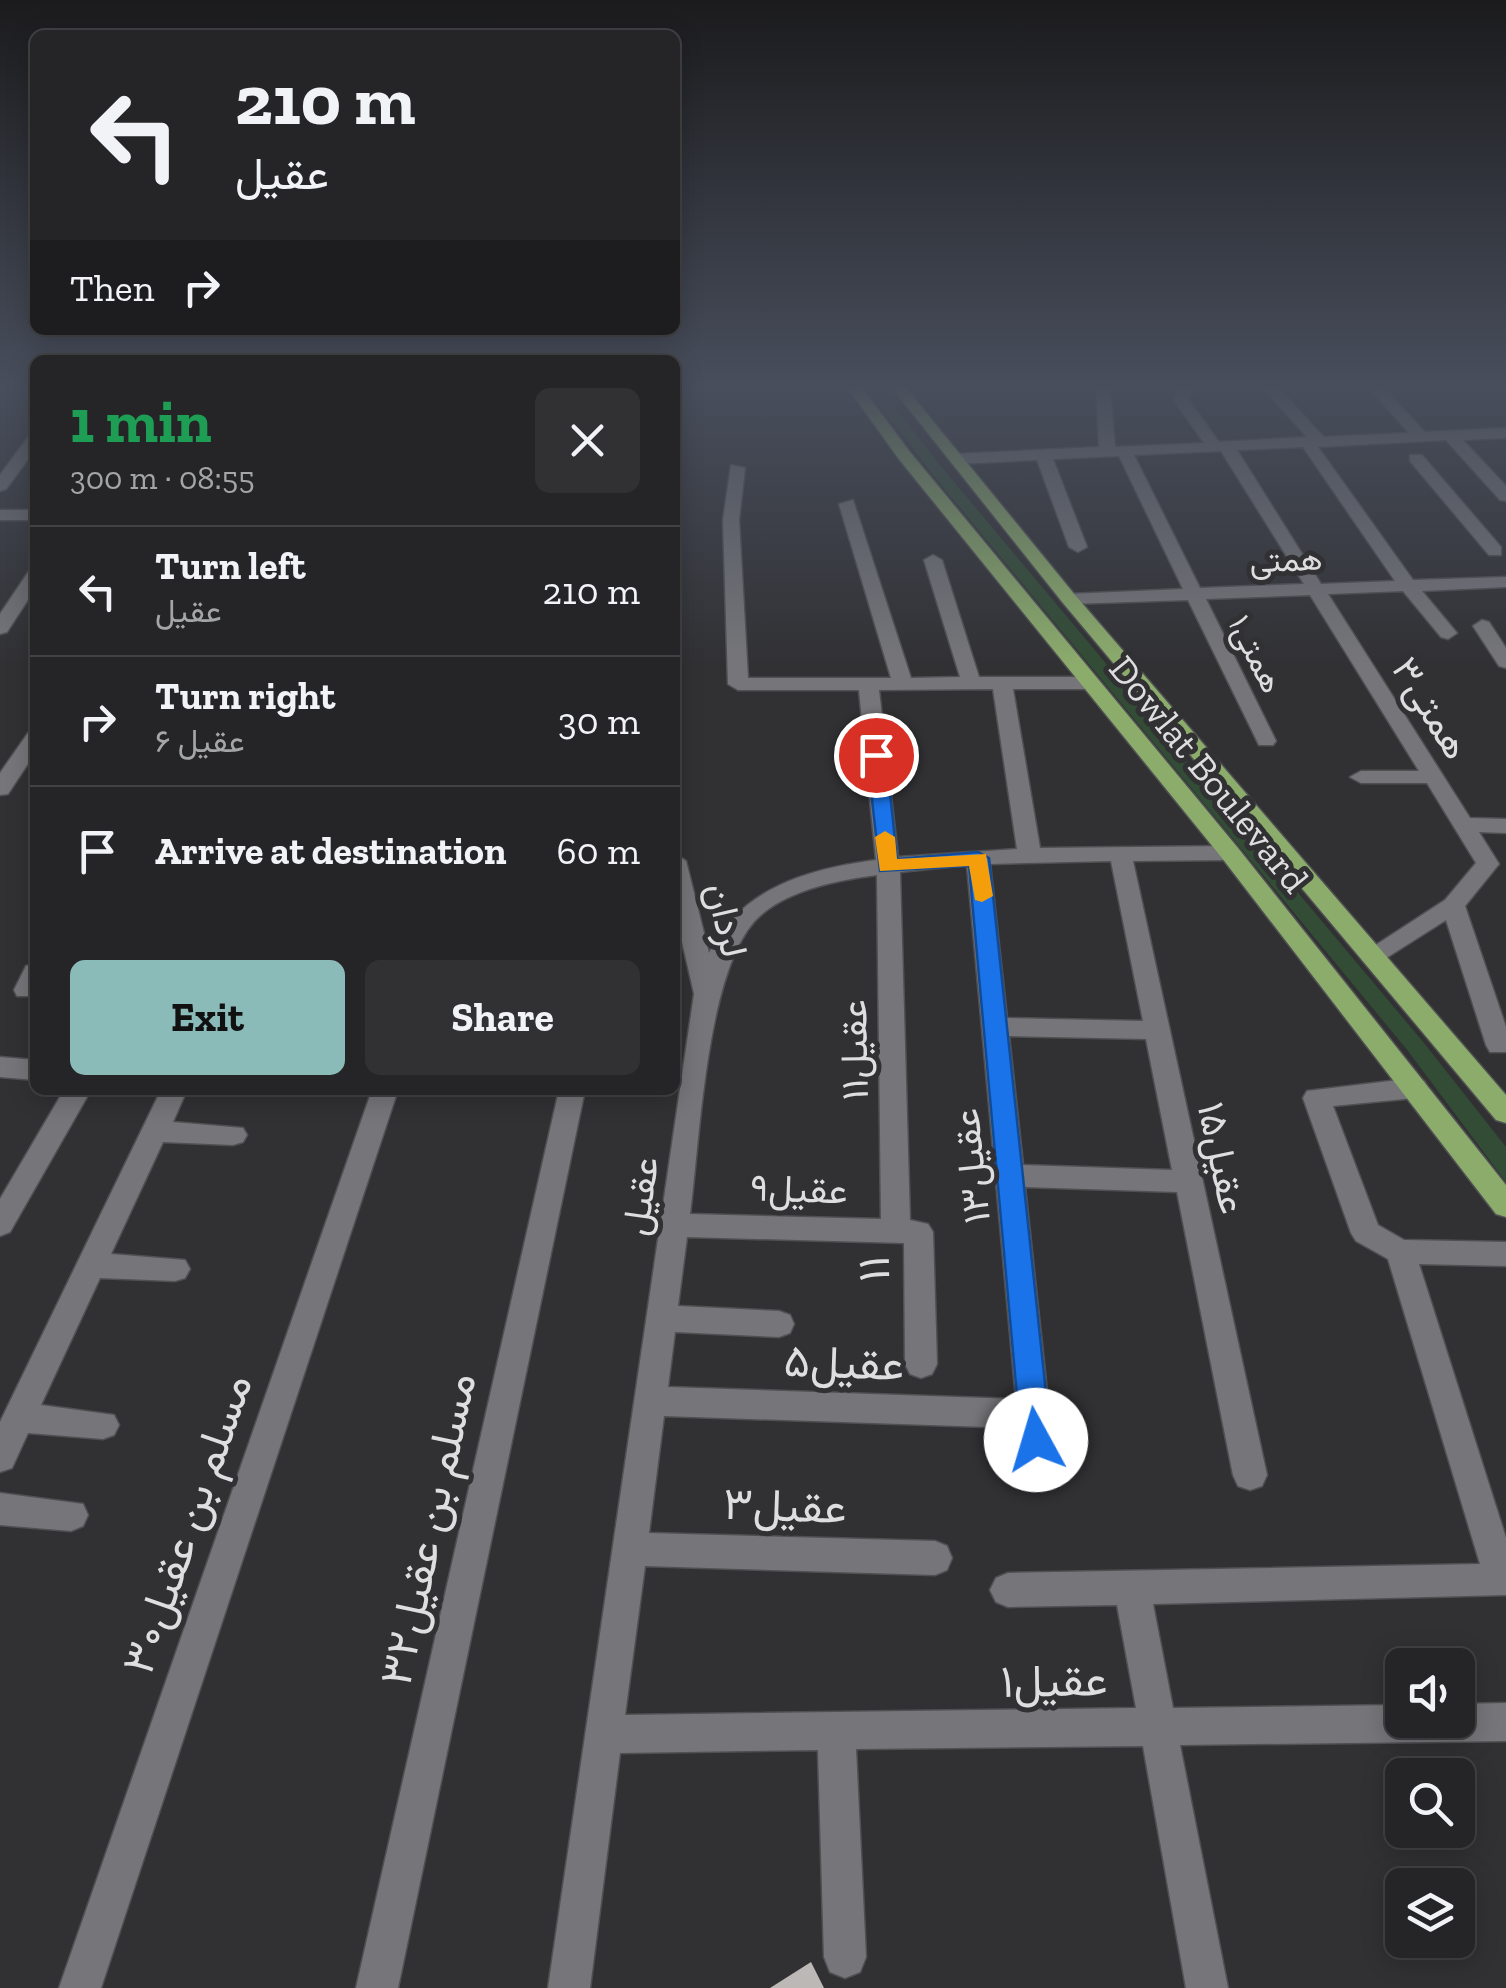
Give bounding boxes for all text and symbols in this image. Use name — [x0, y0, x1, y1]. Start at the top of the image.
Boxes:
text: 210 m — [235, 58, 416, 142]
icon: left — [70, 70, 200, 200]
text: عقیل — [235, 147, 329, 201]
icon: right — [174, 260, 229, 315]
text: Then — [70, 265, 154, 311]
text: 1 min — [70, 385, 212, 457]
button: close — [535, 388, 640, 493]
text: 300 m · 08:55 — [70, 459, 255, 497]
street label: همتی — [1249, 540, 1323, 580]
text: Turn left — [155, 543, 306, 589]
icon: left — [70, 564, 125, 619]
text: 210 m — [542, 568, 640, 614]
text: عقیل — [155, 592, 222, 630]
street label: ۱همتی — [1220, 609, 1292, 699]
street label: Dowlat Boulevard — [1099, 646, 1319, 902]
street label: ۳همتی — [1382, 649, 1480, 767]
text: Turn right — [155, 673, 335, 719]
icon: right — [70, 694, 125, 749]
text: 30 m — [558, 698, 640, 744]
pin — [834, 713, 919, 798]
text: عقیل ۶ — [155, 722, 245, 760]
icon: arrive — [849, 728, 904, 783]
icon: arrive — [70, 824, 125, 879]
text: Arrive at destination — [155, 828, 506, 874]
text: 60 m — [557, 828, 640, 874]
street label: لردان — [696, 878, 758, 962]
button: Exit — [70, 960, 345, 1075]
button: Share — [365, 960, 640, 1075]
street label: عقیل۱۱ — [830, 999, 878, 1101]
street label: عقیل۱۵ — [1188, 1098, 1256, 1218]
street label: عقیل۱۳ — [942, 1106, 1000, 1226]
street label: عقیل — [612, 1154, 668, 1238]
street label: عقیل۹ — [749, 1164, 849, 1214]
street label: ۱۱ — [847, 1256, 901, 1282]
street label: عقیل۵ — [783, 1334, 905, 1392]
street label: مسلم بن عقیل۳۰ — [110, 1367, 265, 1682]
street label: مسلم بن عقیل۳۲ — [369, 1368, 489, 1691]
position arrow — [984, 1388, 1088, 1492]
street label: عقیل۳ — [722, 1477, 848, 1535]
map controls — [1385, 1648, 1475, 1958]
button: sound — [1385, 1648, 1475, 1738]
street label: عقیل۱ — [1000, 1653, 1108, 1709]
button: search — [1385, 1758, 1475, 1848]
button: layers — [1385, 1868, 1475, 1958]

